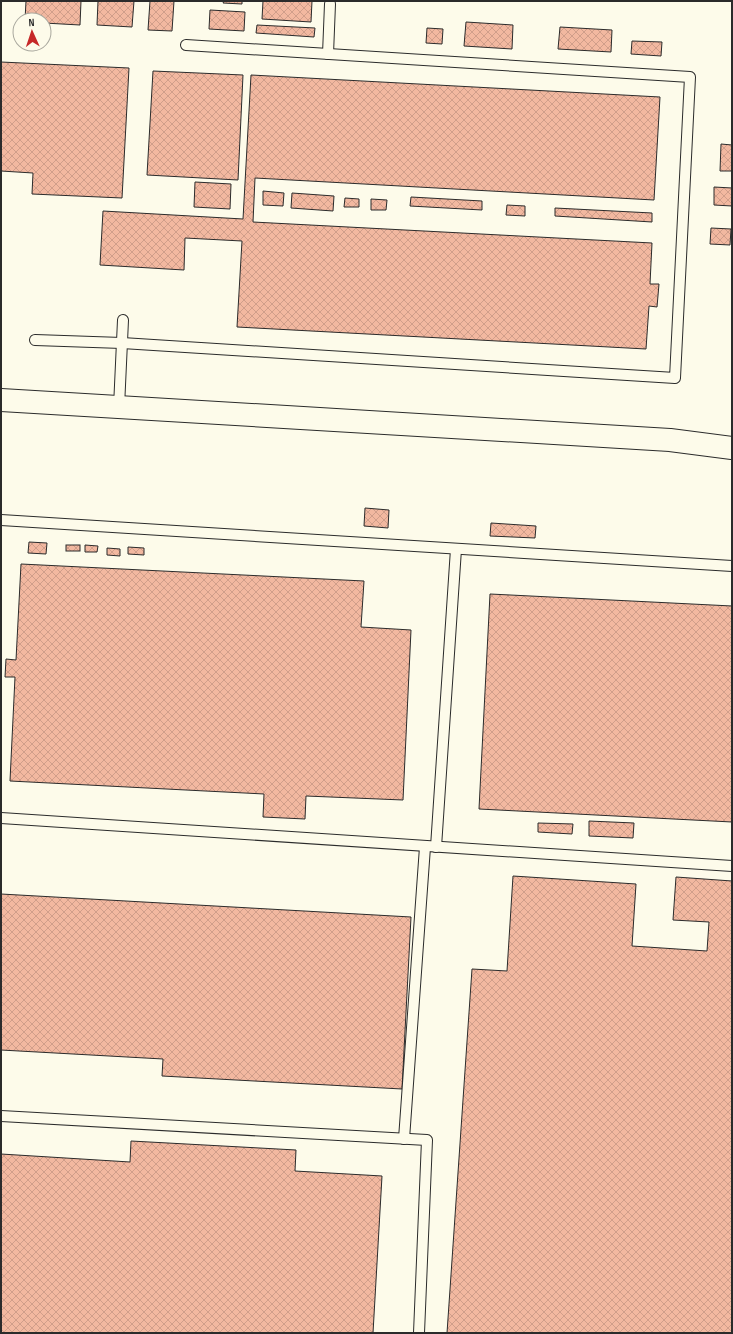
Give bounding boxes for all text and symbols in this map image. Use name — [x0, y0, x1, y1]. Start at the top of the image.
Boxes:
north arrow — [12, 12, 52, 52]
text: N — [28, 16, 35, 29]

